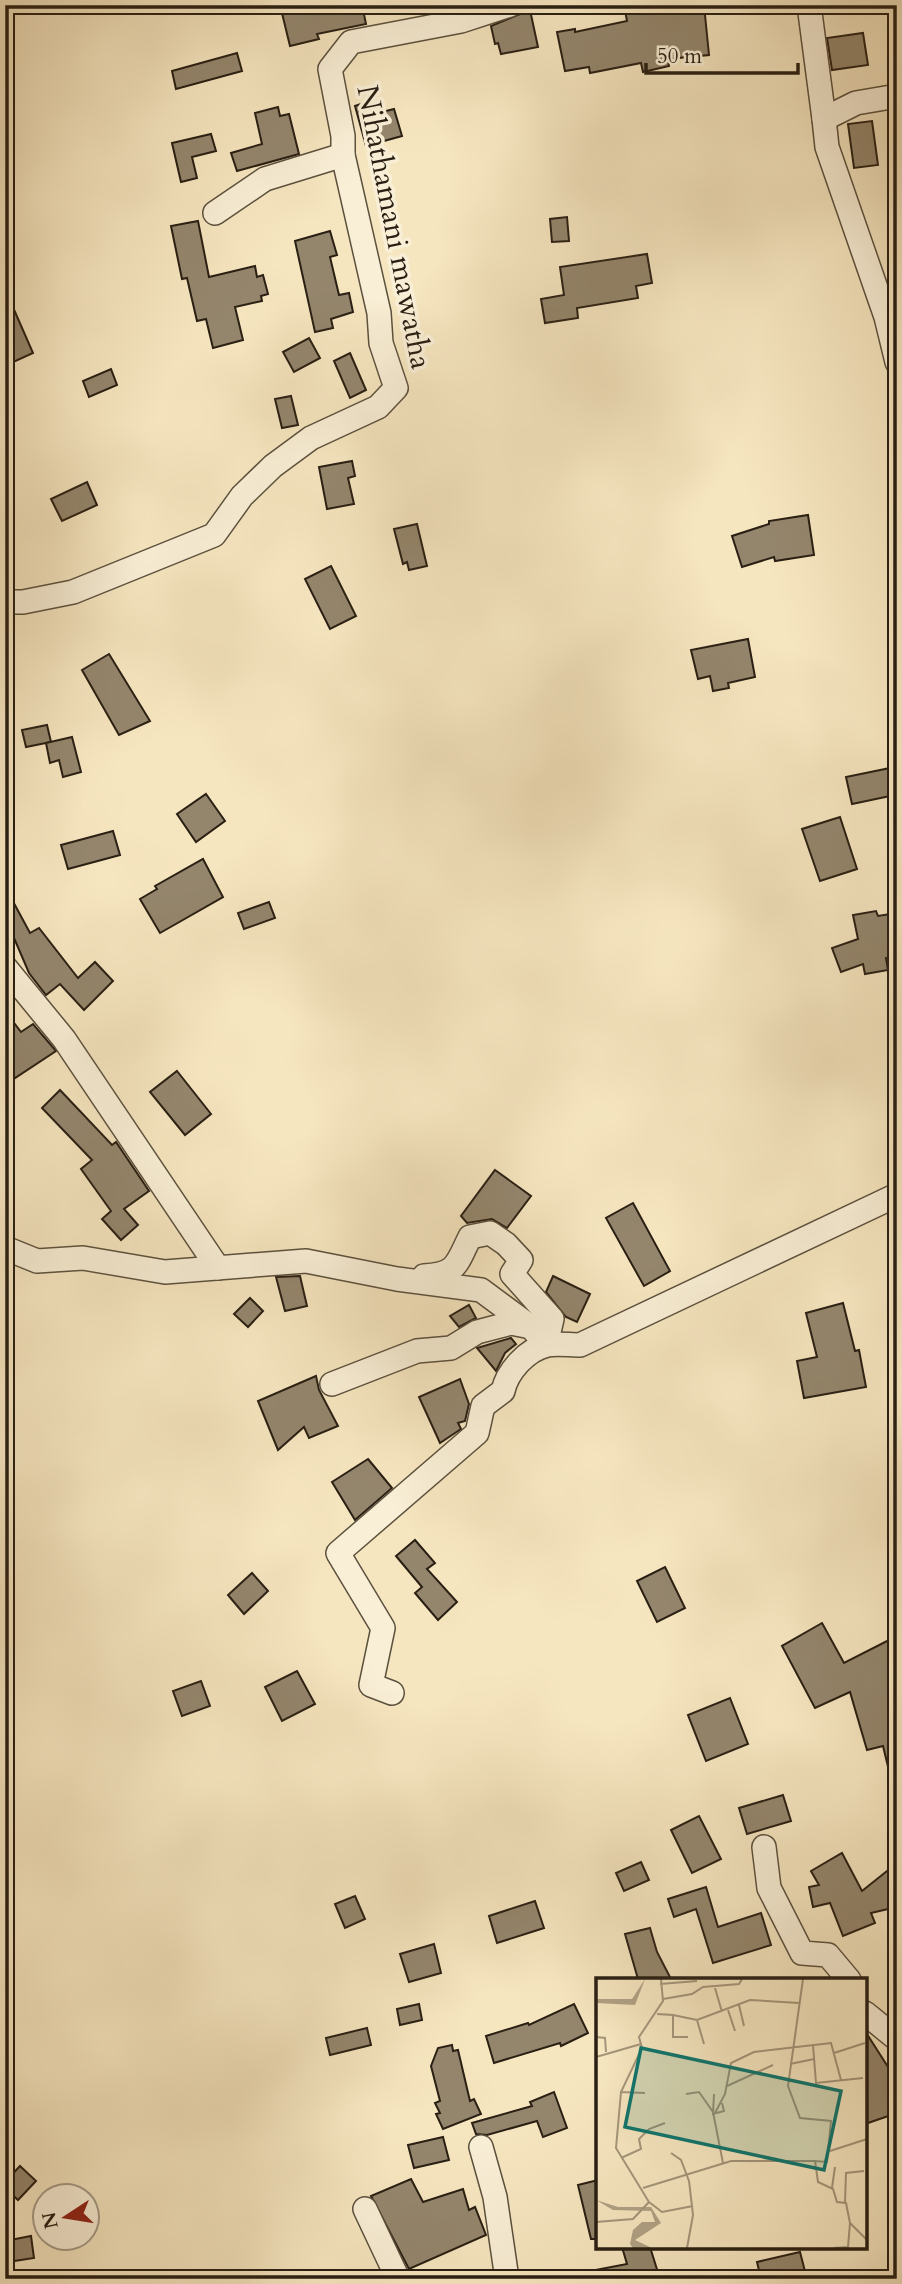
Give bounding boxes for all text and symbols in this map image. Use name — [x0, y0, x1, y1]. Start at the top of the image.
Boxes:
scale bar — [646, 32, 799, 76]
text: 50 m — [657, 42, 702, 71]
street label: Nihathamani mawatha — [346, 81, 442, 373]
inset map — [596, 1978, 867, 2249]
north arrow — [32, 2182, 102, 2252]
text: N — [36, 2209, 65, 2231]

